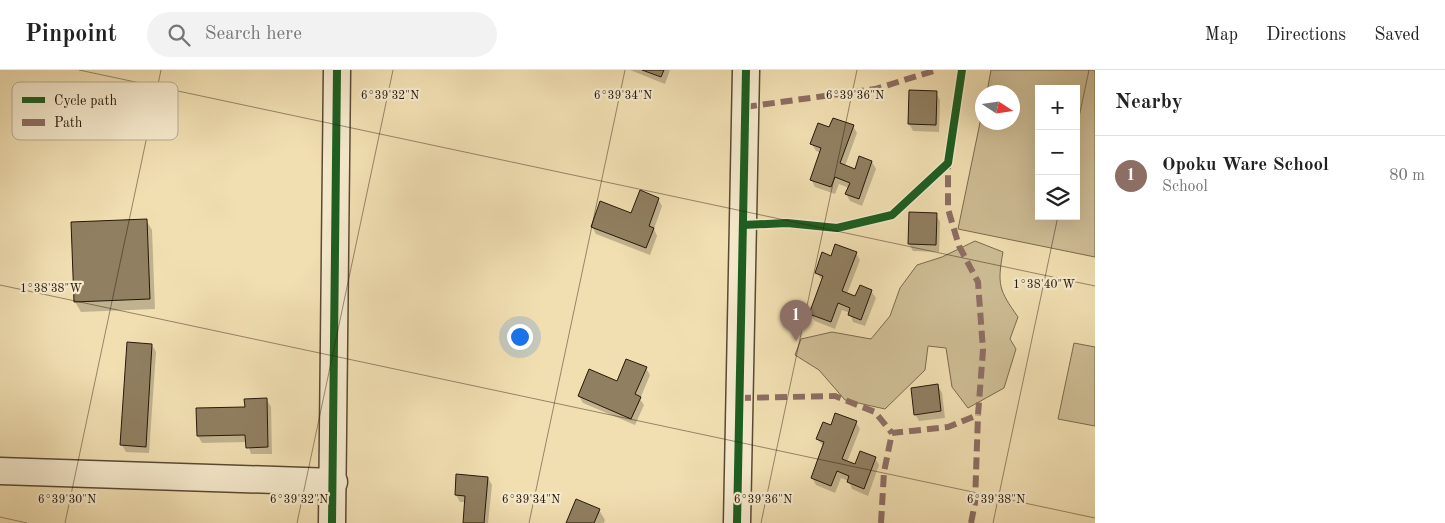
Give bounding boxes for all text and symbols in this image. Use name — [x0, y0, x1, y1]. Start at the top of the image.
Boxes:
search box — [147, 12, 497, 57]
icon: search — [165, 21, 193, 49]
text: Pinpoint — [25, 23, 117, 47]
text: Search here — [205, 25, 302, 44]
text: Map — [1205, 26, 1238, 44]
text: Directions — [1266, 26, 1346, 44]
text: Saved — [1374, 26, 1420, 44]
legend — [12, 82, 178, 140]
north arrow — [975, 85, 1020, 130]
map controls — [1035, 85, 1080, 220]
button: + — [1035, 85, 1080, 130]
text: 6°39'32"N — [361, 90, 419, 102]
text: 6°39'34"N — [594, 90, 652, 102]
text: 6°39'36"N — [826, 90, 884, 102]
text: Nearby — [1115, 92, 1183, 113]
text: Cycle path — [54, 94, 117, 108]
text: Path — [54, 116, 83, 130]
button: − — [1035, 130, 1080, 175]
text: Opoku Ware School — [1162, 156, 1329, 175]
text: 1 — [1126, 168, 1136, 184]
text: 80 m — [1389, 168, 1425, 184]
button: layers — [1035, 175, 1080, 220]
text: School — [1162, 179, 1208, 195]
text: 1°38'40"W — [1013, 279, 1075, 291]
text: 1°38'38"W — [20, 283, 82, 295]
pin: 1 — [780, 300, 812, 341]
your location — [507, 324, 533, 350]
text: 6°39'30"N — [38, 494, 96, 506]
text: 6°39'32"N — [270, 494, 328, 506]
text: 6°39'34"N — [502, 494, 560, 506]
text: 6°39'36"N — [734, 494, 792, 506]
text: 6°39'38"N — [967, 494, 1025, 506]

